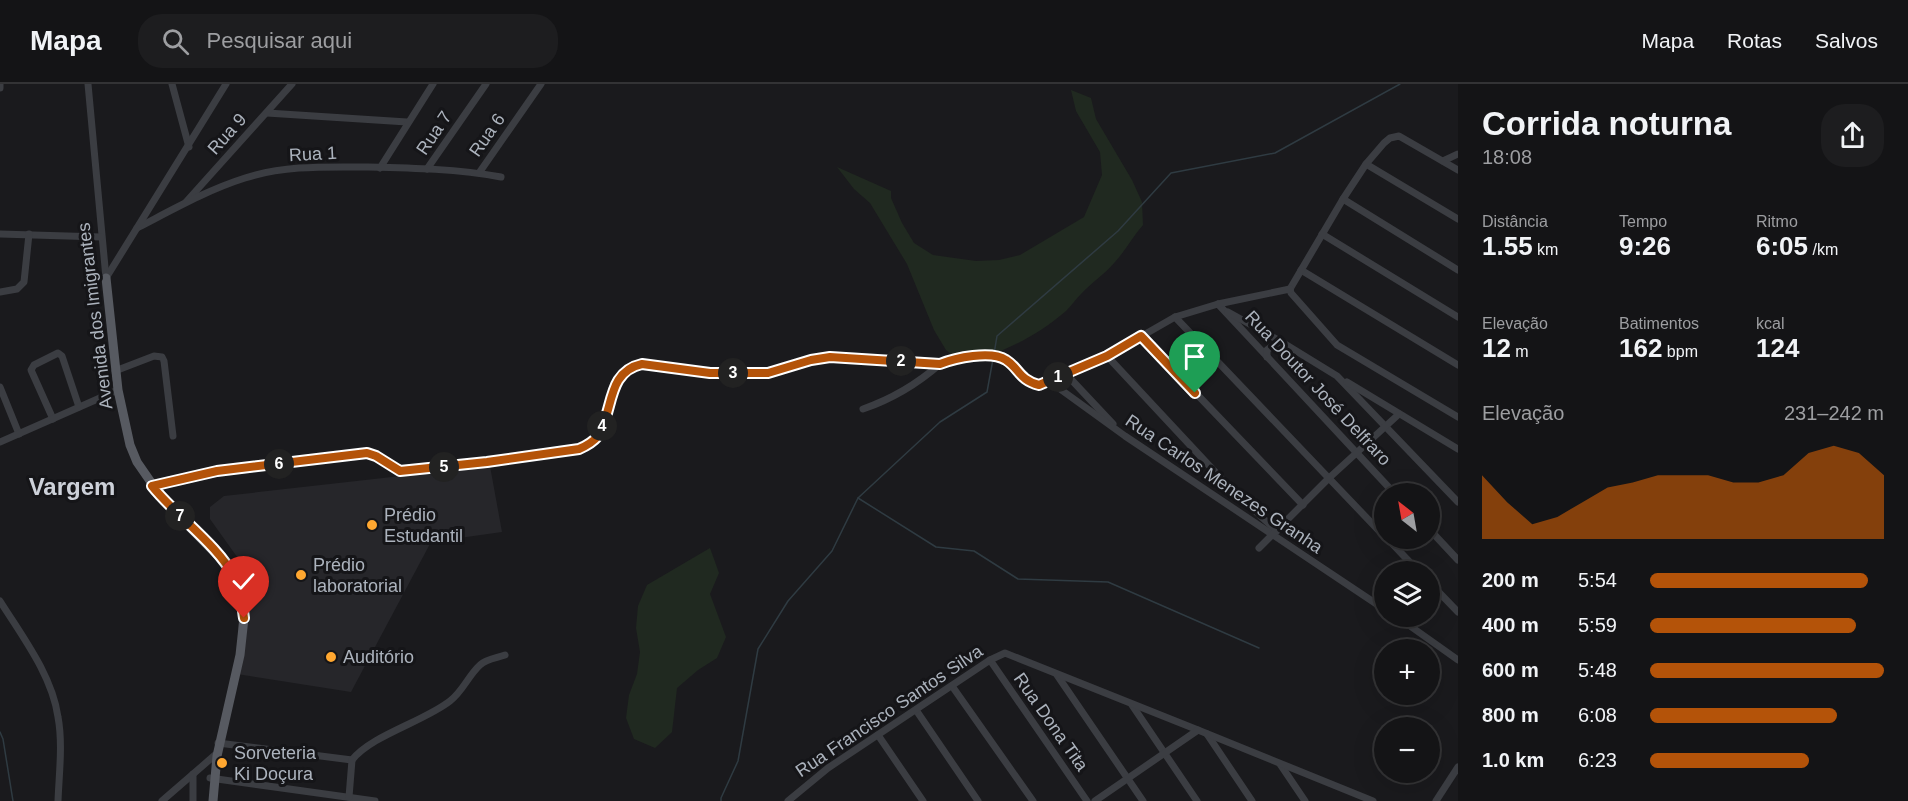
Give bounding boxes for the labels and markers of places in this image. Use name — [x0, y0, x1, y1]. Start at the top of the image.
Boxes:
pin — [1169, 331, 1220, 393]
pin: 2 — [886, 346, 916, 376]
pin: 3 — [718, 358, 748, 388]
pin: 1 — [1043, 362, 1073, 392]
pin: 4 — [587, 411, 617, 441]
pin: 6 — [264, 449, 294, 479]
pin: 5 — [429, 452, 459, 482]
pin: 7 — [165, 501, 195, 531]
place label: Prédio Estudantil — [384, 505, 463, 546]
marker: Prédio Estudantil — [365, 518, 379, 532]
place label: Prédio laboratorial — [313, 555, 402, 596]
pin — [218, 556, 269, 618]
marker: Prédio laboratorial — [294, 568, 308, 582]
place label: Auditório — [343, 647, 414, 667]
marker: Auditório — [324, 650, 338, 664]
place label: Sorveteria Ki Doçura — [234, 743, 317, 784]
marker: Sorveteria Ki Doçura — [215, 756, 229, 770]

